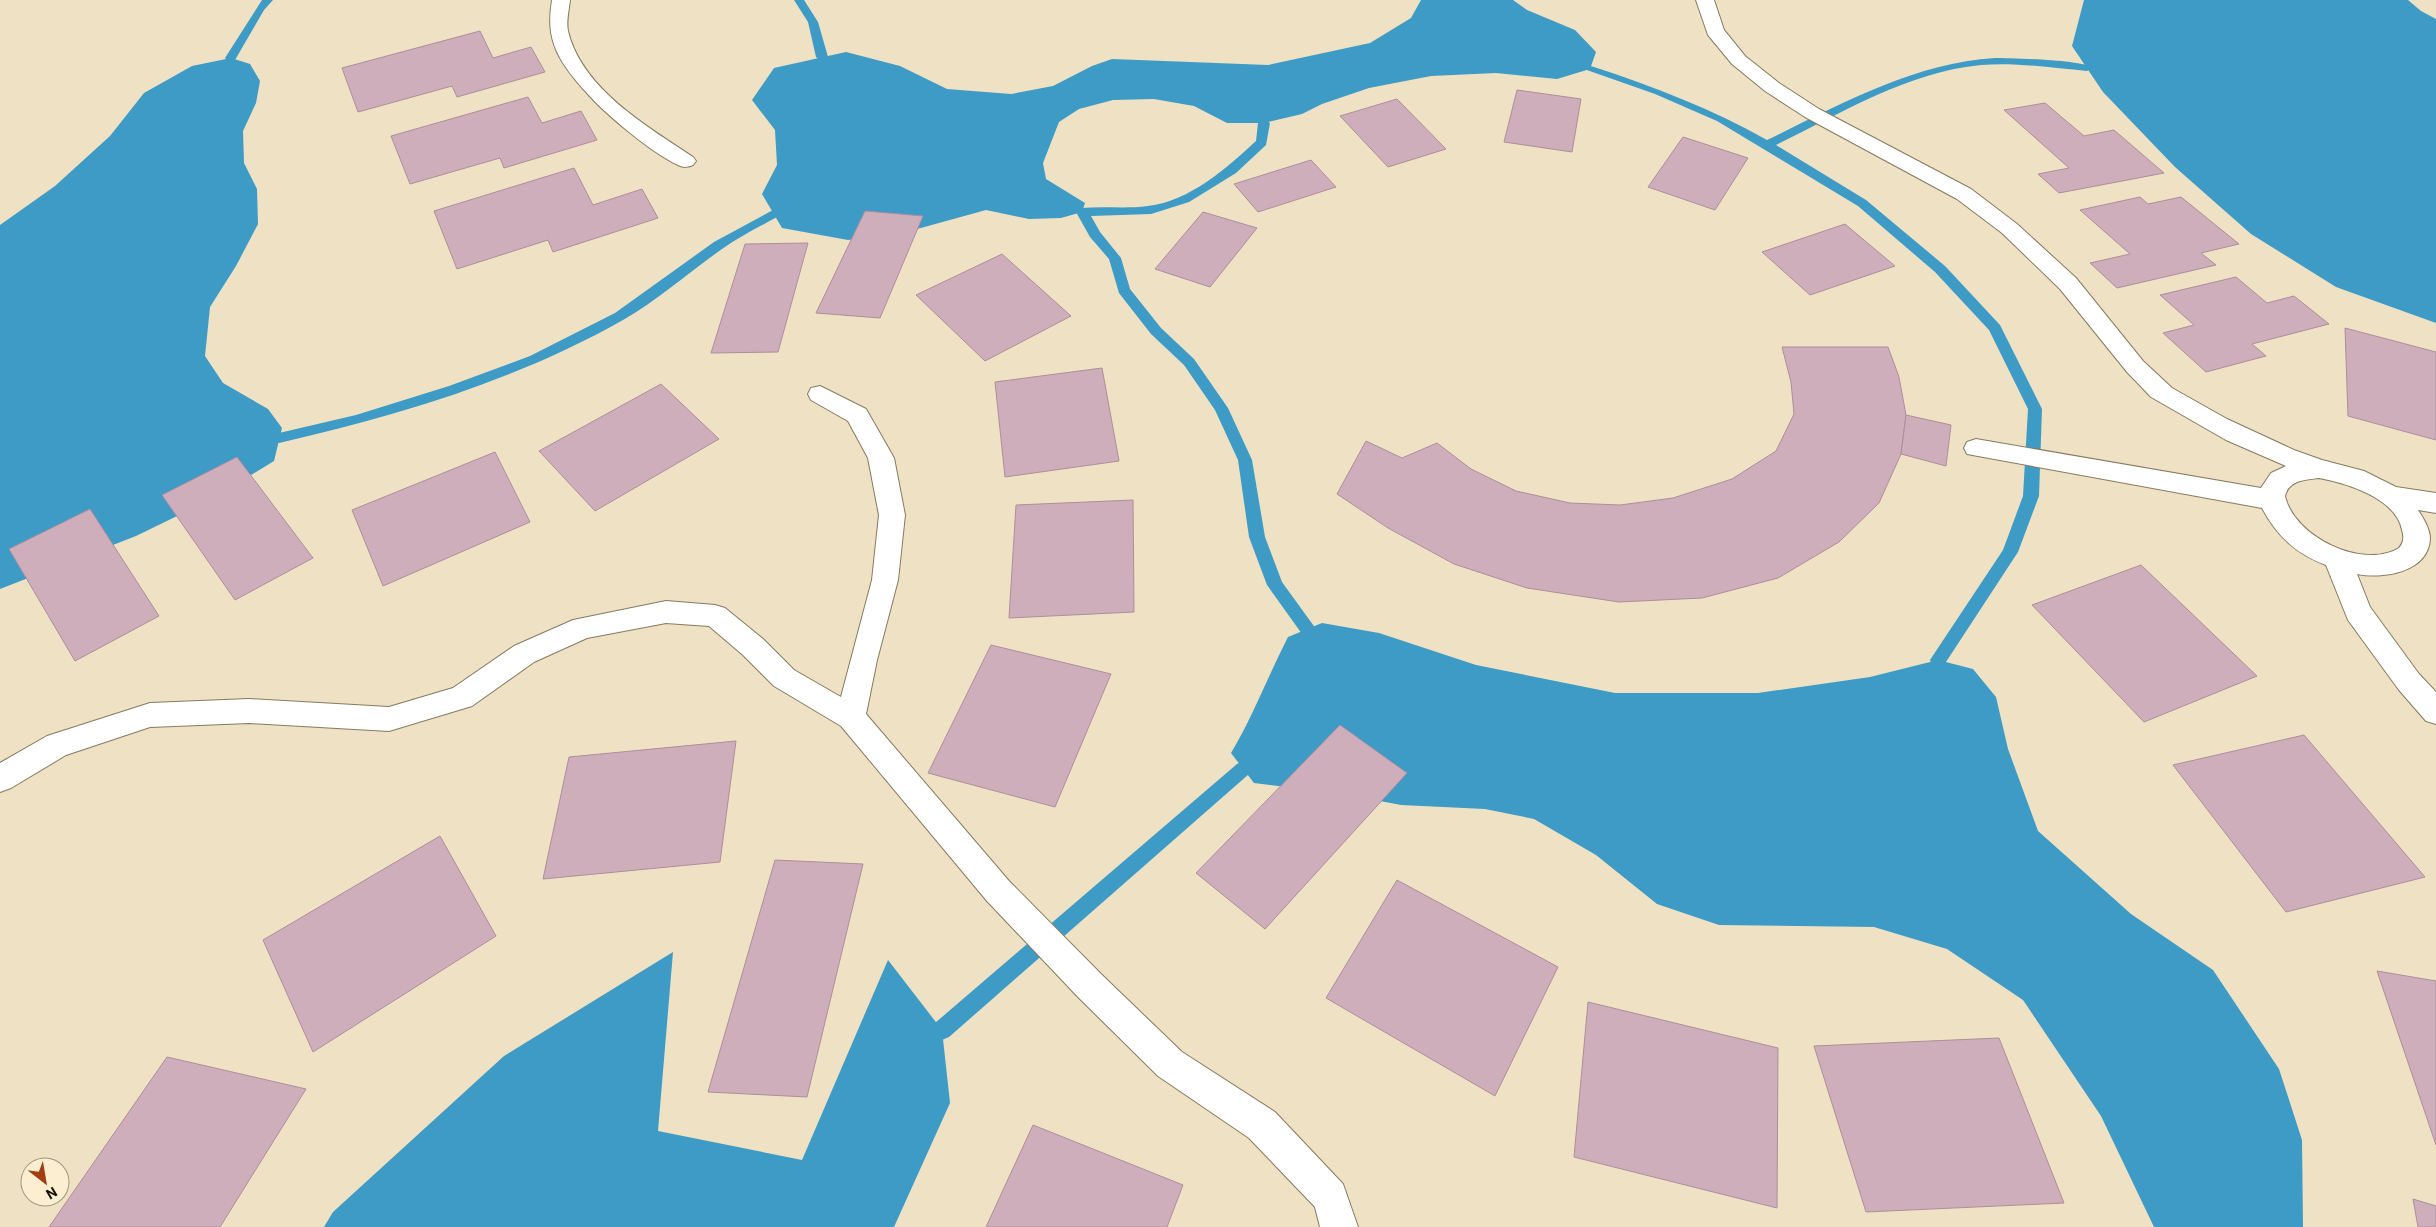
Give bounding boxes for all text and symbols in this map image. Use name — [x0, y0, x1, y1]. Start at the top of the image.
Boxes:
north arrow — [20, 1157, 70, 1207]
text: N — [43, 1184, 60, 1203]

